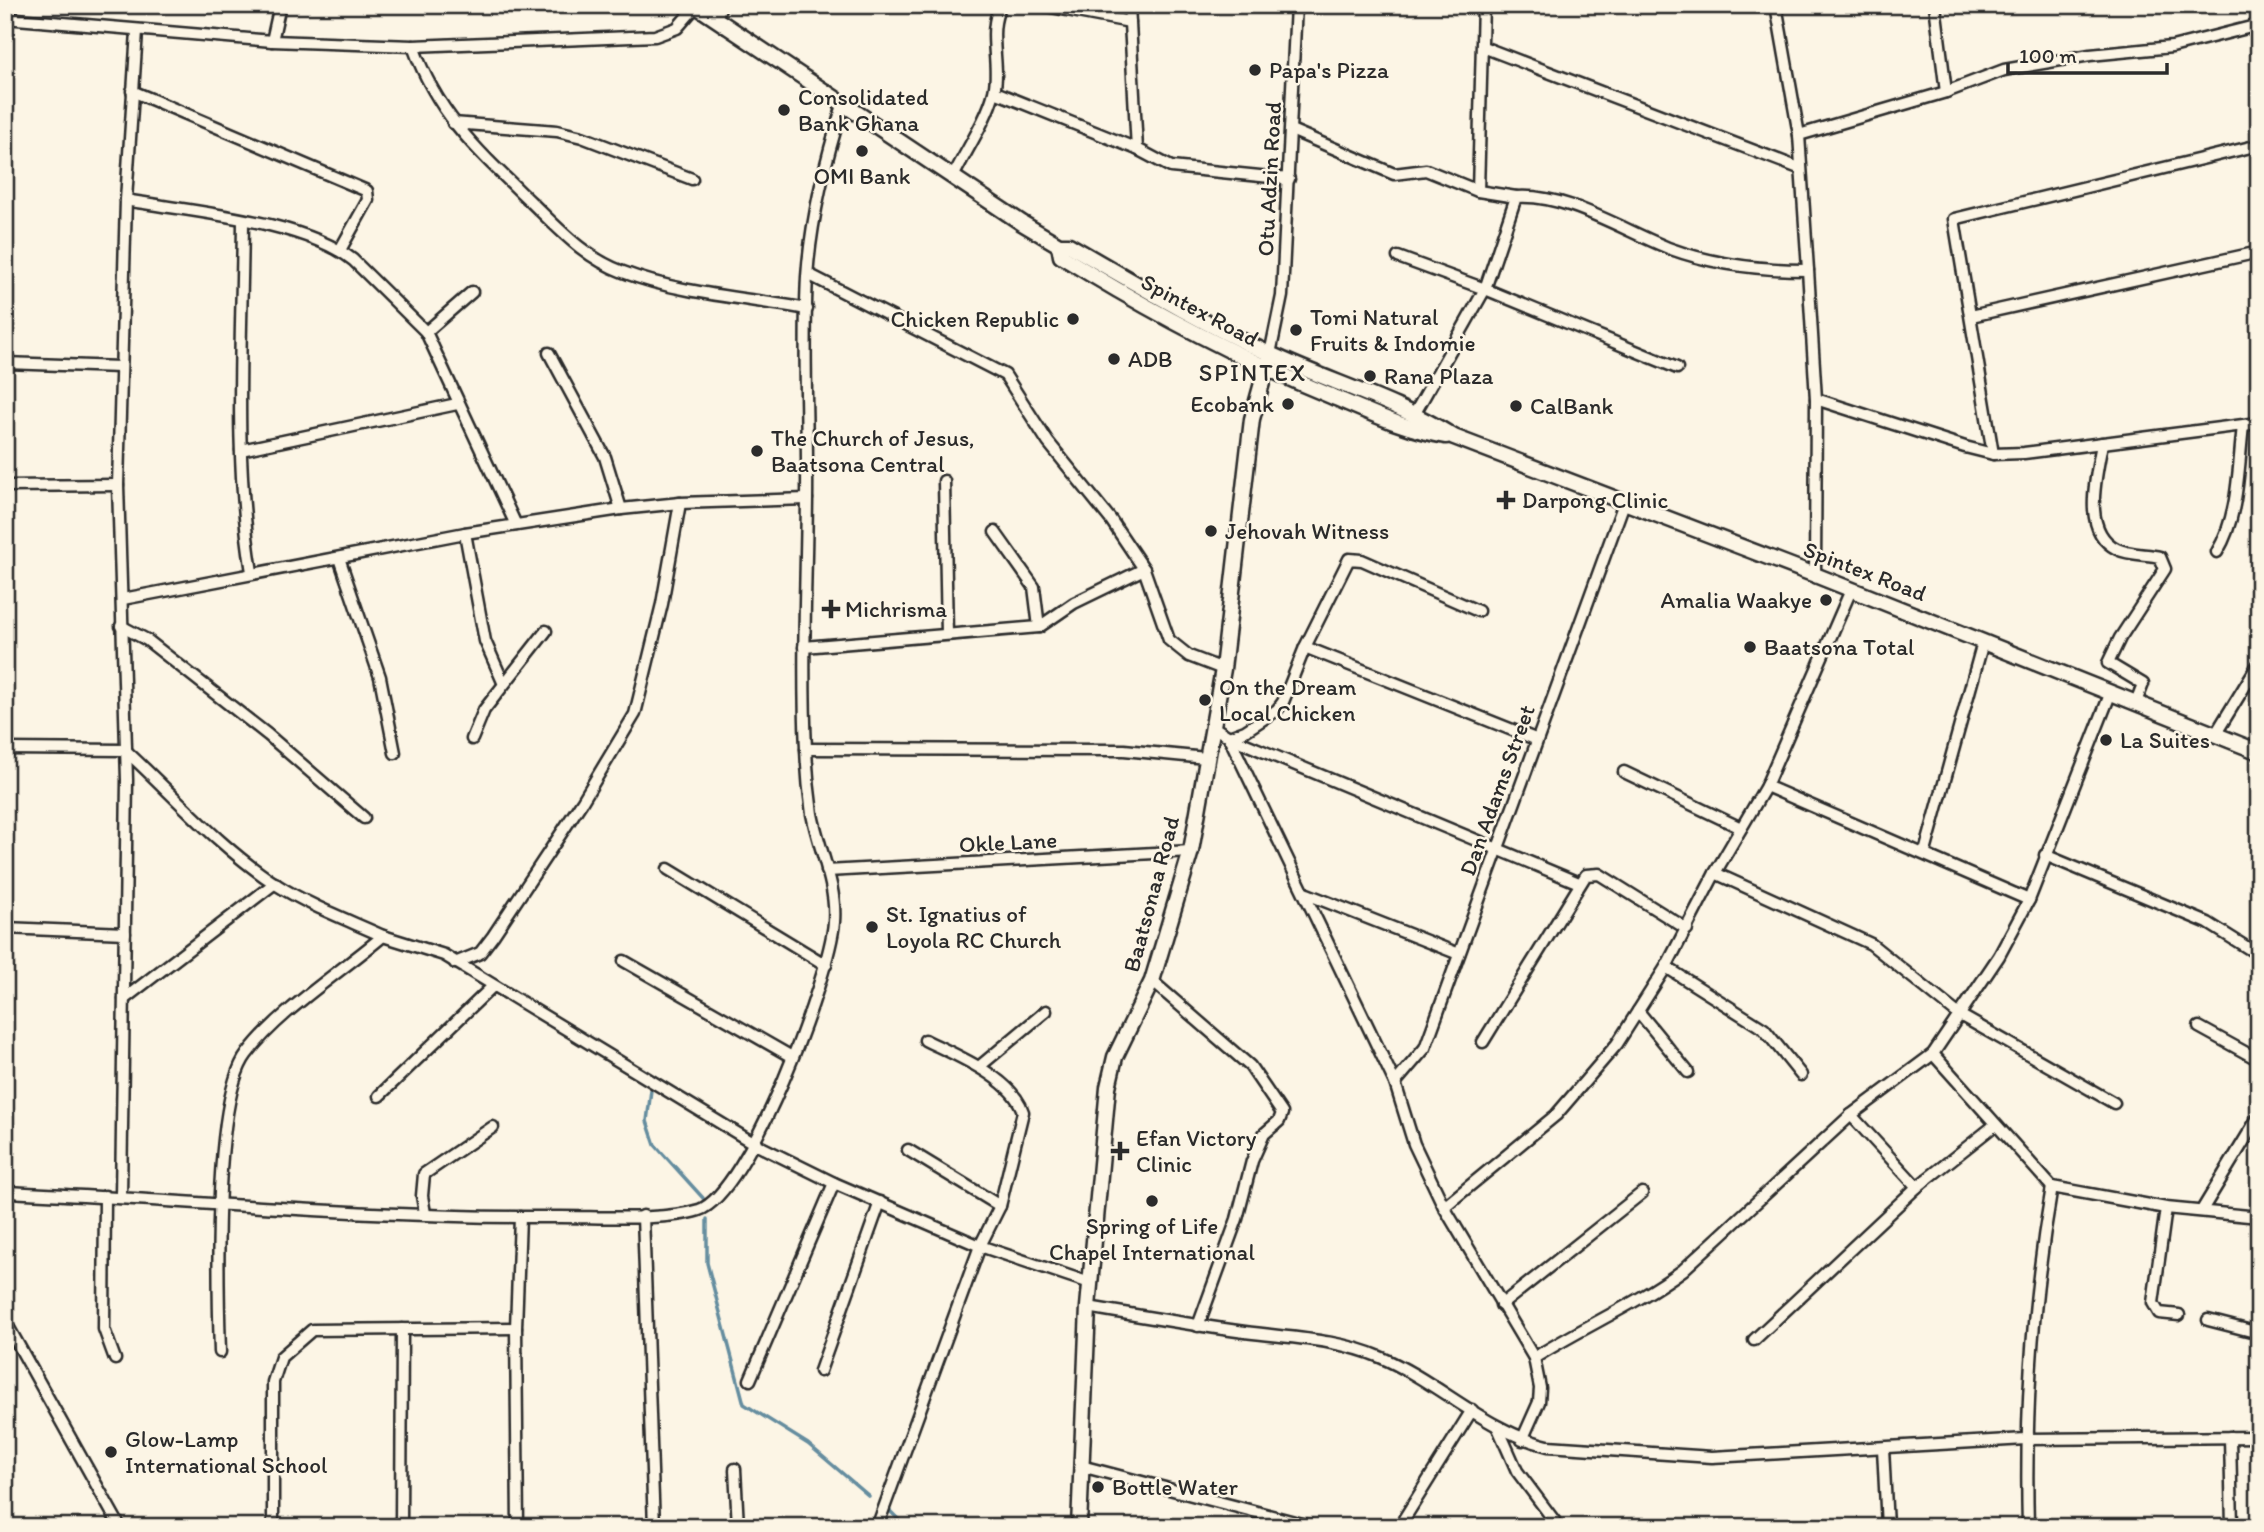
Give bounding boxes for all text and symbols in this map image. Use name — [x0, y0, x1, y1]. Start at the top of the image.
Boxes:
scale bar — [2008, 32, 2168, 76]
text: 100 m — [2019, 43, 2077, 68]
place label: Papa's Pizza — [1269, 56, 1389, 84]
marker: Papa's Pizza — [1247, 62, 1263, 78]
place label: Consolidated Bank Ghana — [798, 83, 929, 137]
street label: Otu Adzin Road — [1251, 101, 1287, 257]
marker: Consolidated Bank Ghana — [776, 102, 792, 118]
marker: OMI Bank — [854, 143, 870, 159]
place label: OMI Bank — [813, 162, 911, 190]
street label: Spintex Road — [1136, 267, 1264, 353]
place label: Tomi Natural Fruits & Indomie — [1310, 303, 1476, 357]
place label: Chicken Republic — [891, 305, 1059, 333]
marker: Chicken Republic — [1065, 311, 1081, 327]
marker: Tomi Natural Fruits & Indomie — [1288, 322, 1304, 338]
place label: ADB — [1128, 345, 1172, 373]
marker: ADB — [1106, 351, 1122, 367]
district label: SPINTEX — [1199, 358, 1307, 387]
place label: Rana Plaza — [1384, 362, 1494, 390]
marker: Rana Plaza — [1362, 368, 1378, 384]
place label: Ecobank — [1191, 390, 1274, 418]
place label: CalBank — [1530, 392, 1613, 420]
marker: Ecobank — [1280, 396, 1296, 412]
marker: CalBank — [1508, 398, 1524, 414]
place label: The Church of Jesus, Baatsona Central — [771, 424, 975, 478]
marker: The Church of Jesus, Baatsona Central — [749, 443, 765, 459]
place label: Darpong Clinic — [1522, 486, 1668, 514]
marker: Darpong Clinic — [1496, 490, 1516, 510]
place label: Jehovah Witness — [1225, 517, 1389, 545]
marker: Jehovah Witness — [1203, 523, 1219, 539]
street label: Spintex Road — [1800, 535, 1930, 607]
place label: Amalia Waakye — [1661, 586, 1812, 614]
marker: Amalia Waakye — [1818, 592, 1834, 608]
place label: Michrisma — [845, 595, 947, 623]
marker: Michrisma — [823, 601, 839, 617]
place label: Baatsona Total — [1764, 633, 1915, 661]
marker: Baatsona Total — [1742, 639, 1758, 655]
place label: On the Dream Local Chicken — [1219, 673, 1357, 727]
marker: On the Dream Local Chicken — [1197, 692, 1213, 708]
street label: Dan Adams Street — [1453, 701, 1541, 879]
place label: La Suites — [2120, 726, 2210, 754]
marker: La Suites — [2098, 732, 2114, 748]
street label: Baatsonaa Road — [1117, 813, 1185, 975]
street label: Okle Lane — [958, 825, 1058, 859]
place label: St. Ignatius of Loyola RC Church — [886, 900, 1062, 954]
marker: St. Ignatius of Loyola RC Church — [864, 919, 880, 935]
place label: Efan Victory Clinic — [1136, 1124, 1257, 1178]
marker: Efan Victory Clinic — [1110, 1141, 1130, 1161]
marker: Spring of Life Chapel International — [1144, 1193, 1160, 1209]
place label: Spring of Life Chapel International — [1049, 1212, 1256, 1266]
place label: Glow-Lamp International School — [125, 1425, 328, 1479]
marker: Glow-Lamp International School — [103, 1444, 119, 1460]
place label: Bottle Water — [1112, 1473, 1238, 1501]
marker: Bottle Water — [1090, 1479, 1106, 1495]

